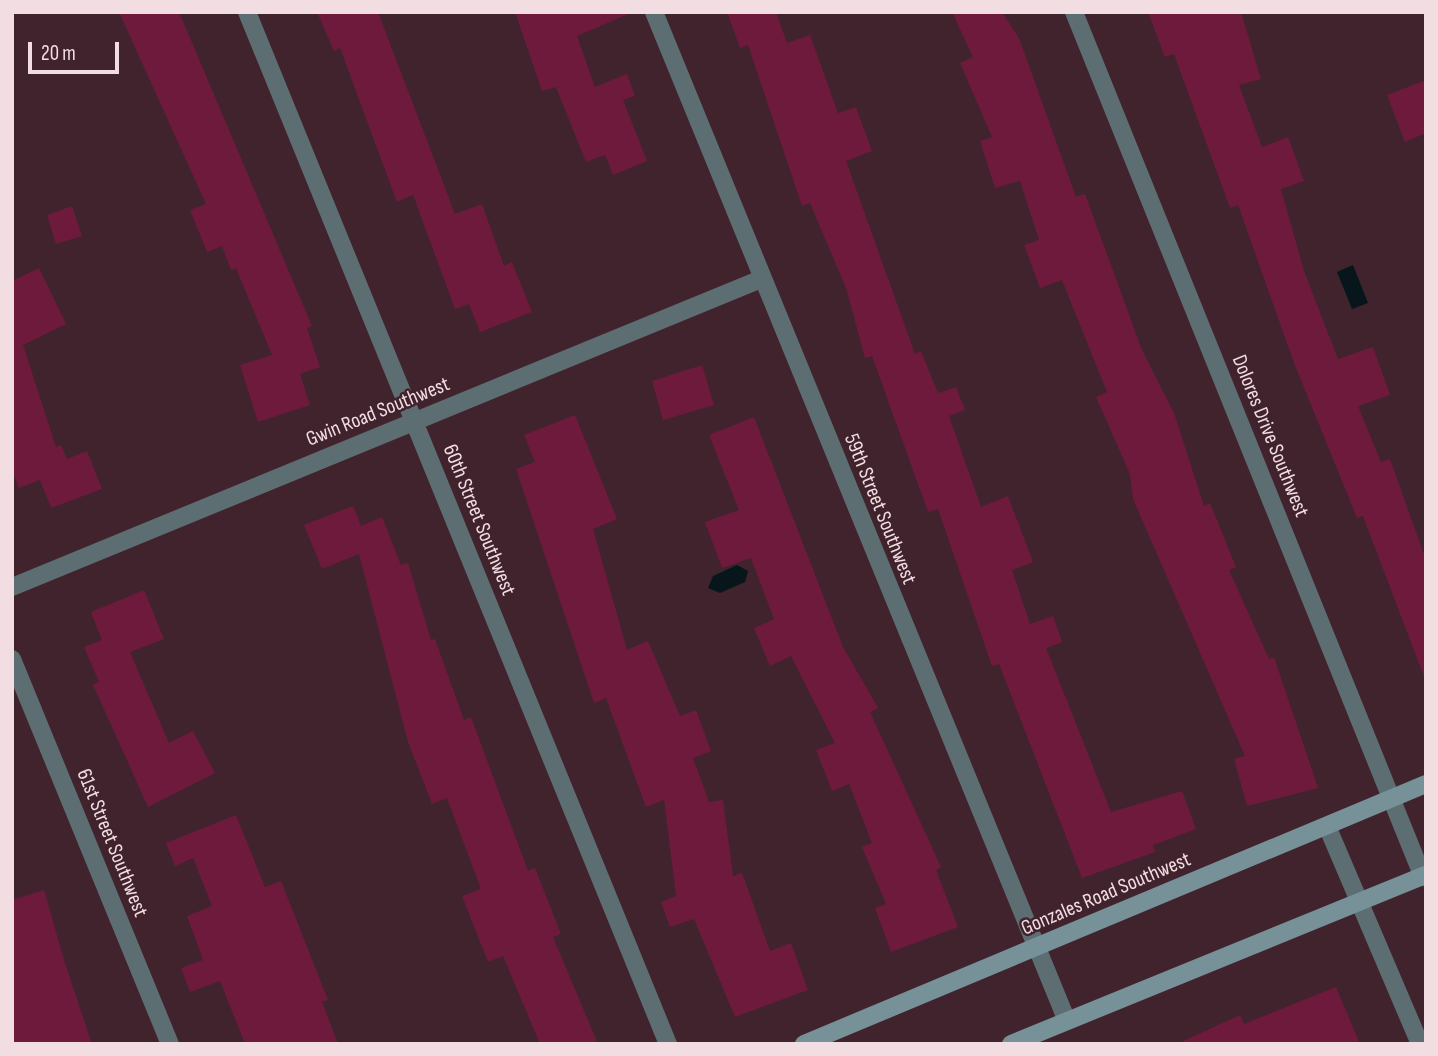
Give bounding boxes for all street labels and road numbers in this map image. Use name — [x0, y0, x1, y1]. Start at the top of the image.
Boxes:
street label: Dolores Drive Southwest — [1226, 351, 1314, 521]
street label: Gwin Road Southwest — [303, 372, 453, 452]
street label: 59th Street Southwest — [838, 430, 922, 588]
street label: 60th Street Southwest — [437, 441, 521, 599]
street label: 61st Street Southwest — [71, 765, 153, 921]
street label: Gonzales Road Southwest — [1018, 847, 1194, 941]

